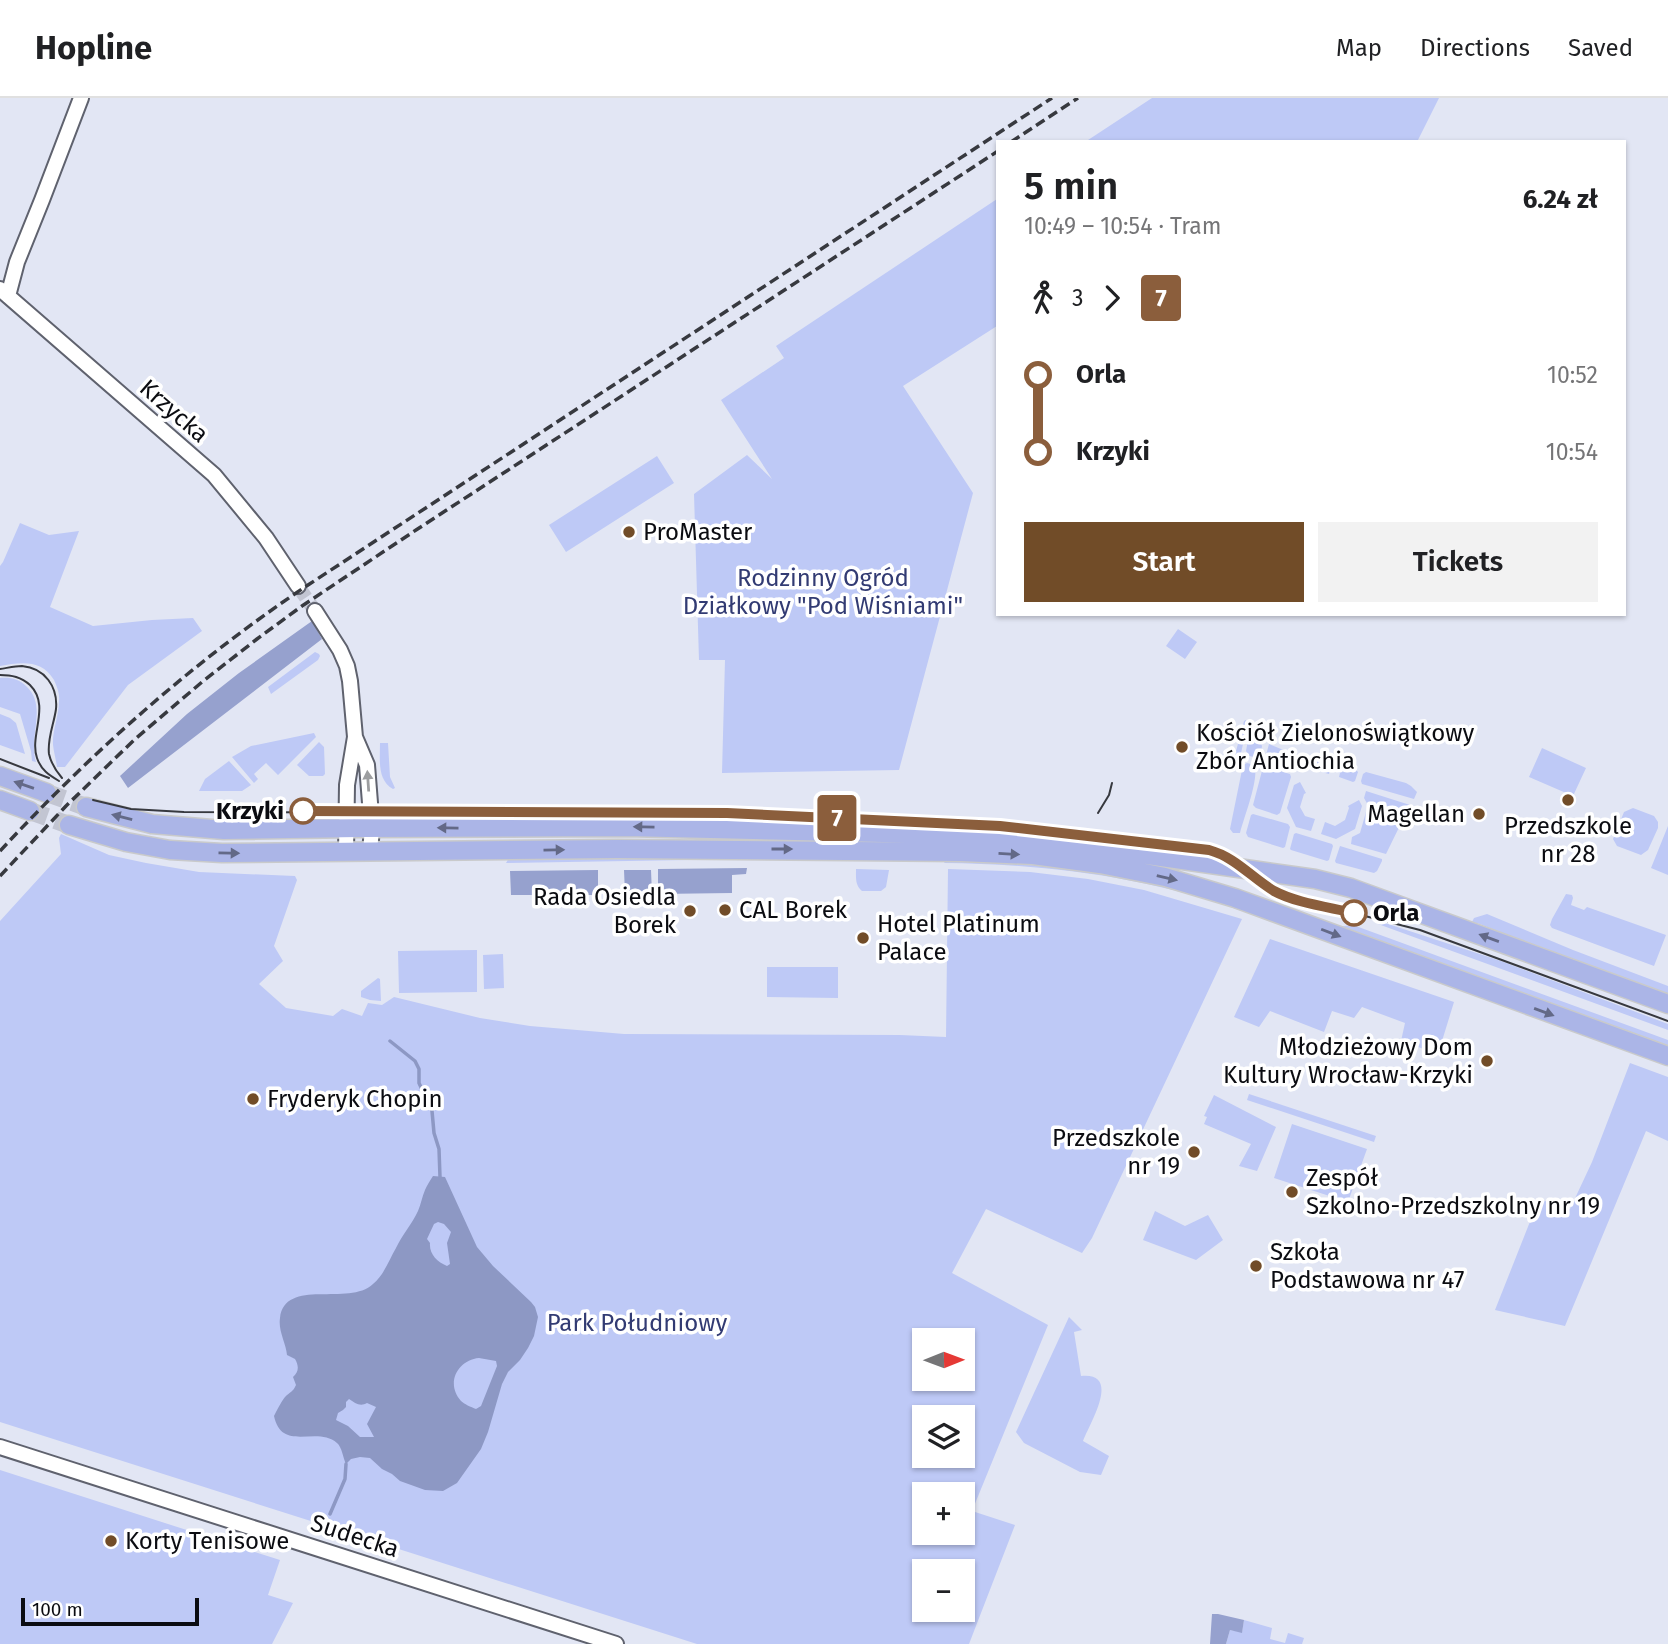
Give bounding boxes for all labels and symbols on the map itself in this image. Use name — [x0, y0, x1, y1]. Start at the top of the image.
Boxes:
street label: Krzycka — [134, 374, 214, 448]
place label: ProMaster — [643, 518, 753, 546]
marker: ProMaster — [621, 524, 637, 540]
park label: Rodzinny Ogród Działkowy "Pod Wiśniami" — [683, 564, 963, 620]
place label: Kościół Zielonoświątkowy Zbór Antiochia — [1196, 719, 1475, 775]
marker: Kościół Zielonoświątkowy Zbór Antiochia — [1174, 739, 1190, 755]
one-way arrow — [362, 770, 373, 792]
one-way arrow — [13, 779, 34, 790]
marker: Przedszkole nr 28 — [1560, 792, 1576, 808]
line badge: 7 — [814, 795, 860, 841]
place label: Krzyki — [216, 797, 284, 825]
marker: Krzyki — [290, 798, 316, 824]
place label: Magellan — [1367, 800, 1465, 828]
marker: Magellan — [1471, 806, 1487, 822]
one-way arrow — [111, 811, 133, 822]
place label: Przedszkole nr 28 — [1504, 812, 1632, 868]
one-way arrow — [437, 822, 459, 834]
one-way arrow — [633, 822, 655, 833]
one-way arrow — [771, 843, 793, 855]
one-way arrow — [543, 844, 565, 856]
one-way arrow — [218, 847, 240, 859]
one-way arrow — [998, 849, 1020, 860]
one-way arrow — [1156, 873, 1178, 884]
place label: Rada Osiedla Borek — [533, 883, 677, 939]
place label: CAL Borek — [739, 896, 848, 924]
place label: Orla — [1373, 899, 1419, 927]
marker: Orla — [1341, 900, 1367, 926]
marker: CAL Borek — [717, 902, 733, 918]
marker: Rada Osiedla Borek — [682, 903, 698, 919]
place label: Hotel Platinum Palace — [877, 910, 1040, 966]
one-way arrow — [1320, 928, 1341, 939]
marker: Hotel Platinum Palace — [855, 930, 871, 946]
one-way arrow — [1479, 932, 1500, 943]
one-way arrow — [1534, 1007, 1555, 1018]
place label: Młodzieżowy Dom Kultury Wrocław-Krzyki — [1223, 1033, 1473, 1089]
marker: Młodzieżowy Dom Kultury Wrocław-Krzyki — [1479, 1053, 1495, 1069]
place label: Fryderyk Chopin — [267, 1085, 442, 1113]
marker: Fryderyk Chopin — [245, 1091, 261, 1107]
place label: Przedszkole nr 19 — [1052, 1124, 1180, 1180]
marker: Przedszkole nr 19 — [1186, 1144, 1202, 1160]
place label: Zespół Szkolno-Przedszkolny nr 19 — [1306, 1164, 1600, 1220]
marker: Zespół Szkolno-Przedszkolny nr 19 — [1284, 1184, 1300, 1200]
place label: Szkoła Podstawowa nr 47 — [1270, 1238, 1464, 1294]
marker: Szkoła Podstawowa nr 47 — [1248, 1258, 1264, 1274]
park label: Park Południowy — [547, 1309, 727, 1337]
north arrow — [912, 1328, 975, 1391]
street label: Sudecka — [307, 1509, 403, 1563]
place label: Korty Tenisowe — [125, 1527, 289, 1555]
marker: Korty Tenisowe — [103, 1533, 119, 1549]
scale bar — [21, 1595, 200, 1627]

